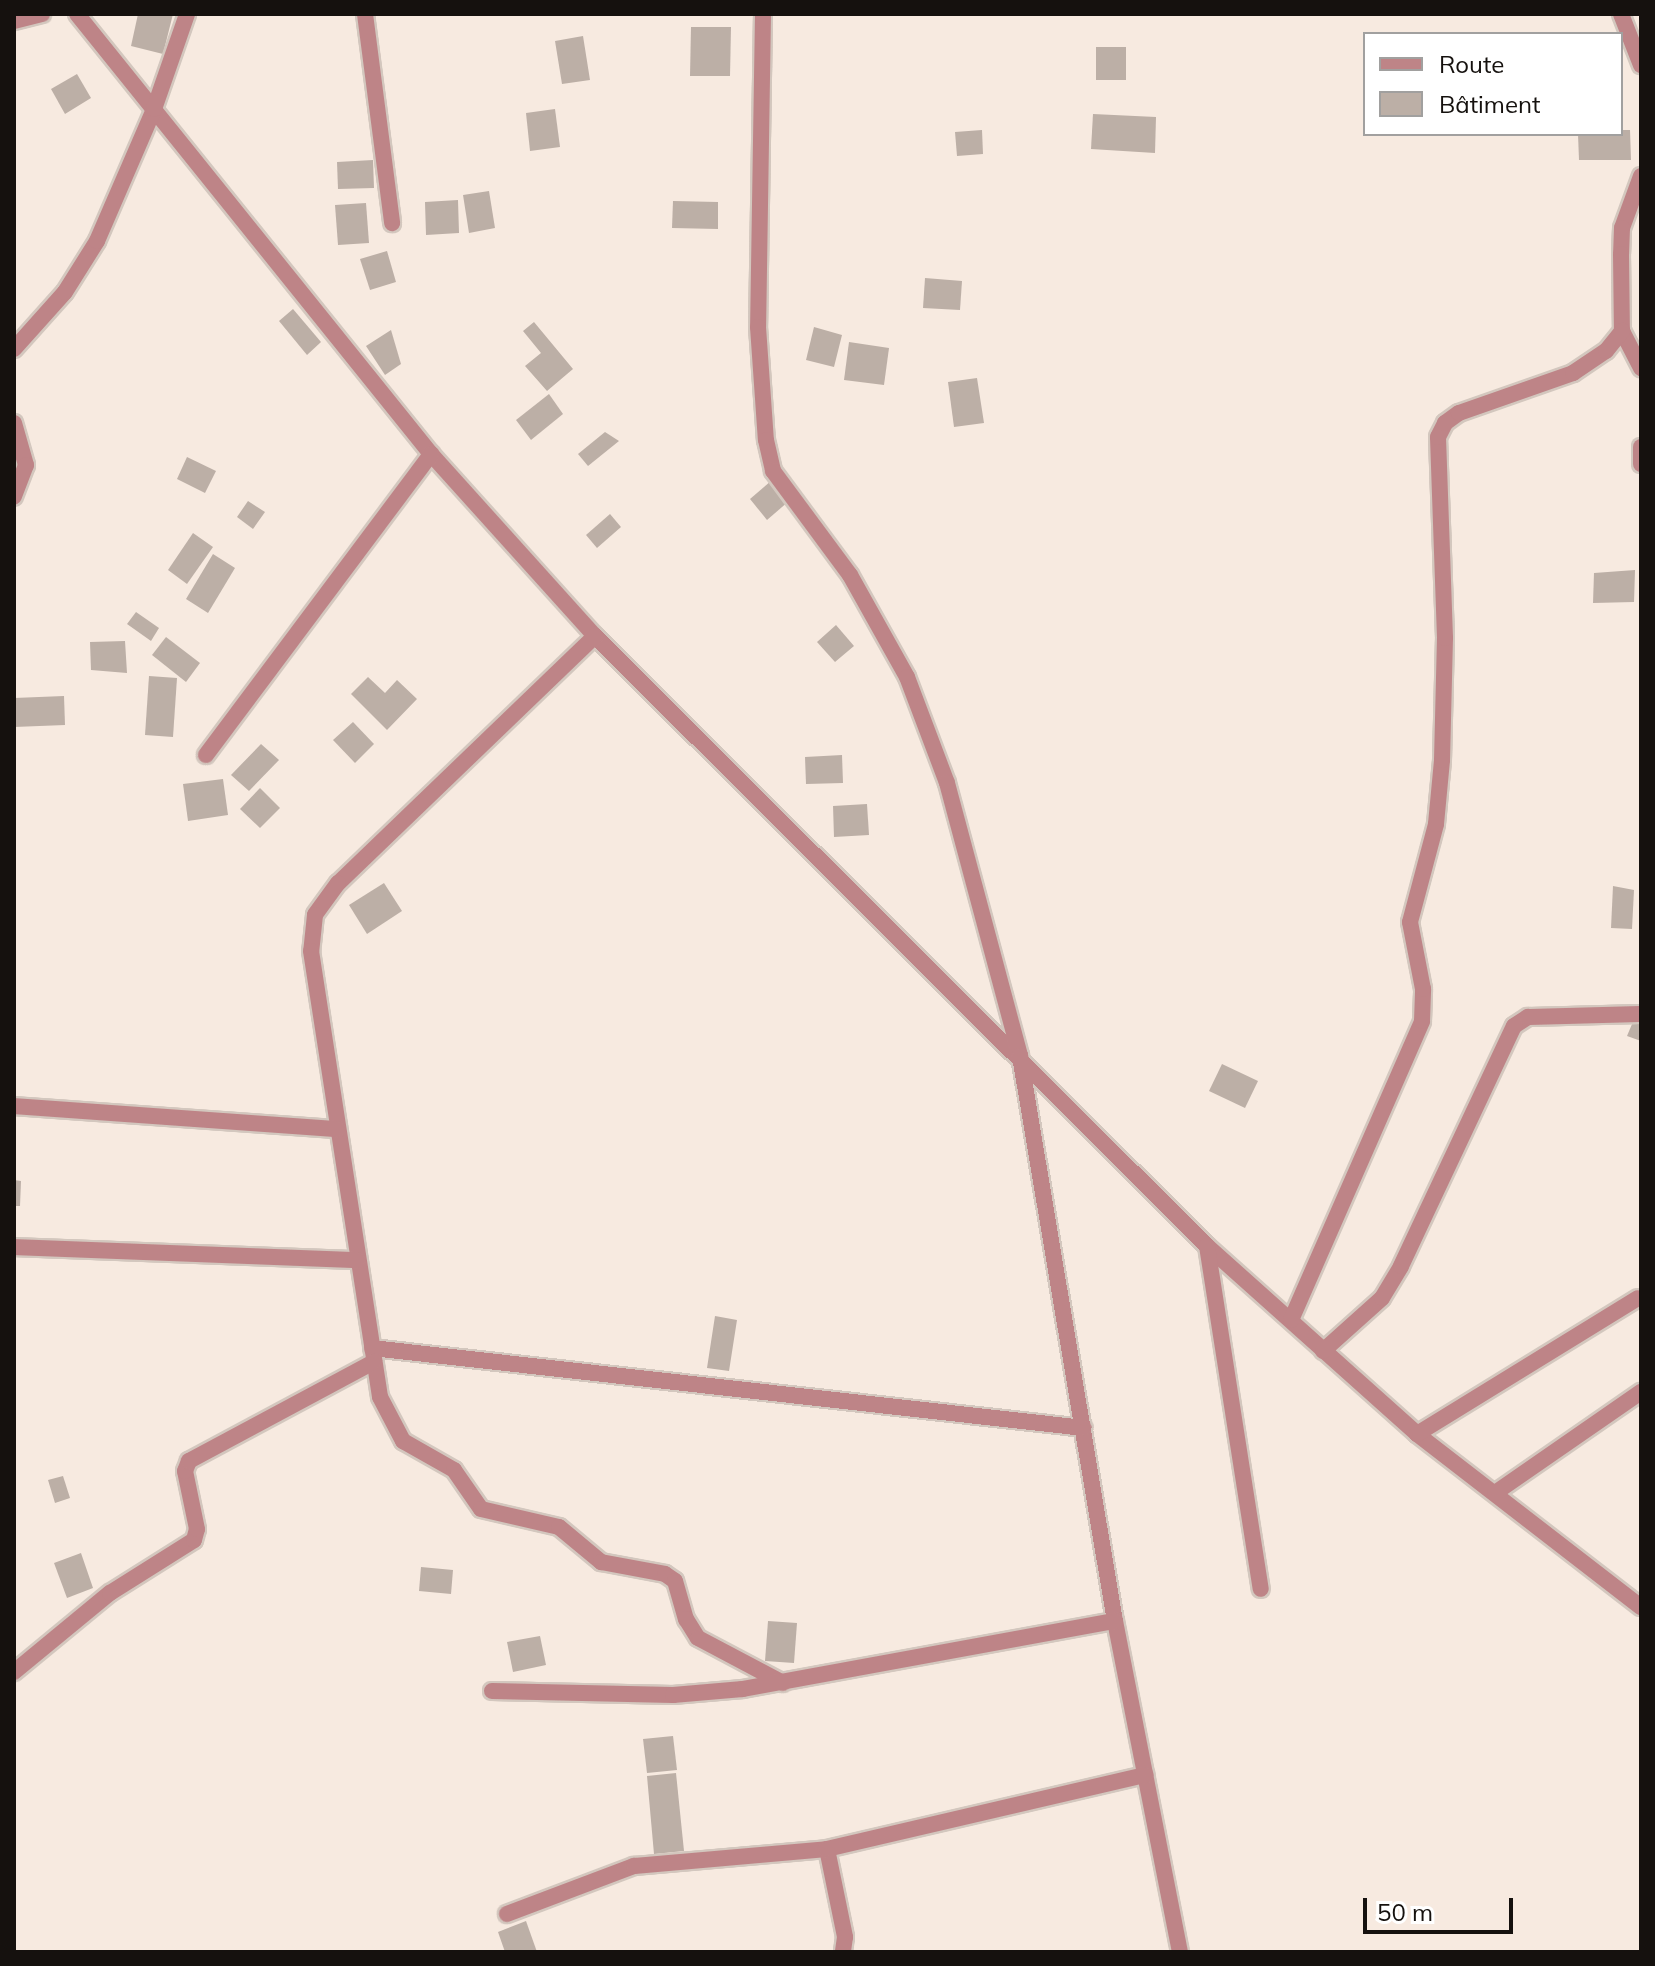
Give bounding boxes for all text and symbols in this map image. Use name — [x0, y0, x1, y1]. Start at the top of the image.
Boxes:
legend — [1363, 32, 1623, 136]
text: Route — [1439, 49, 1504, 79]
text: Bâtiment — [1439, 89, 1540, 119]
scale bar — [1367, 1882, 1517, 1932]
text: 50 m — [1377, 1897, 1433, 1927]

